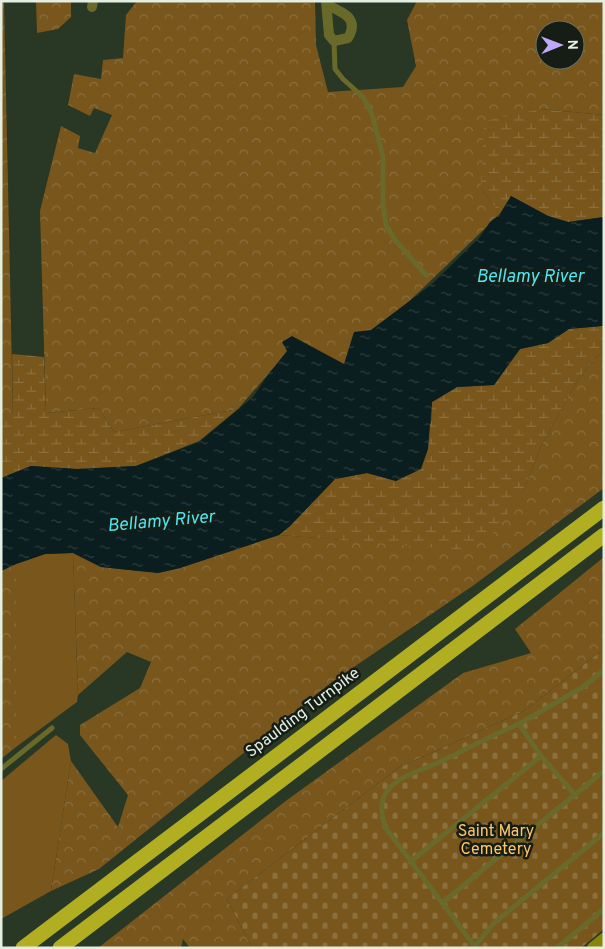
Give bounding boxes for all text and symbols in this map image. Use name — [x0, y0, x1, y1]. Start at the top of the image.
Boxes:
north arrow — [535, 20, 585, 70]
text: N — [563, 40, 580, 50]
water label: Bellamy River — [476, 266, 586, 289]
water label: Bellamy River — [106, 506, 218, 538]
street label: Spaulding Turnpike — [242, 664, 364, 762]
park label: Saint Mary Cemetery — [458, 822, 534, 860]

